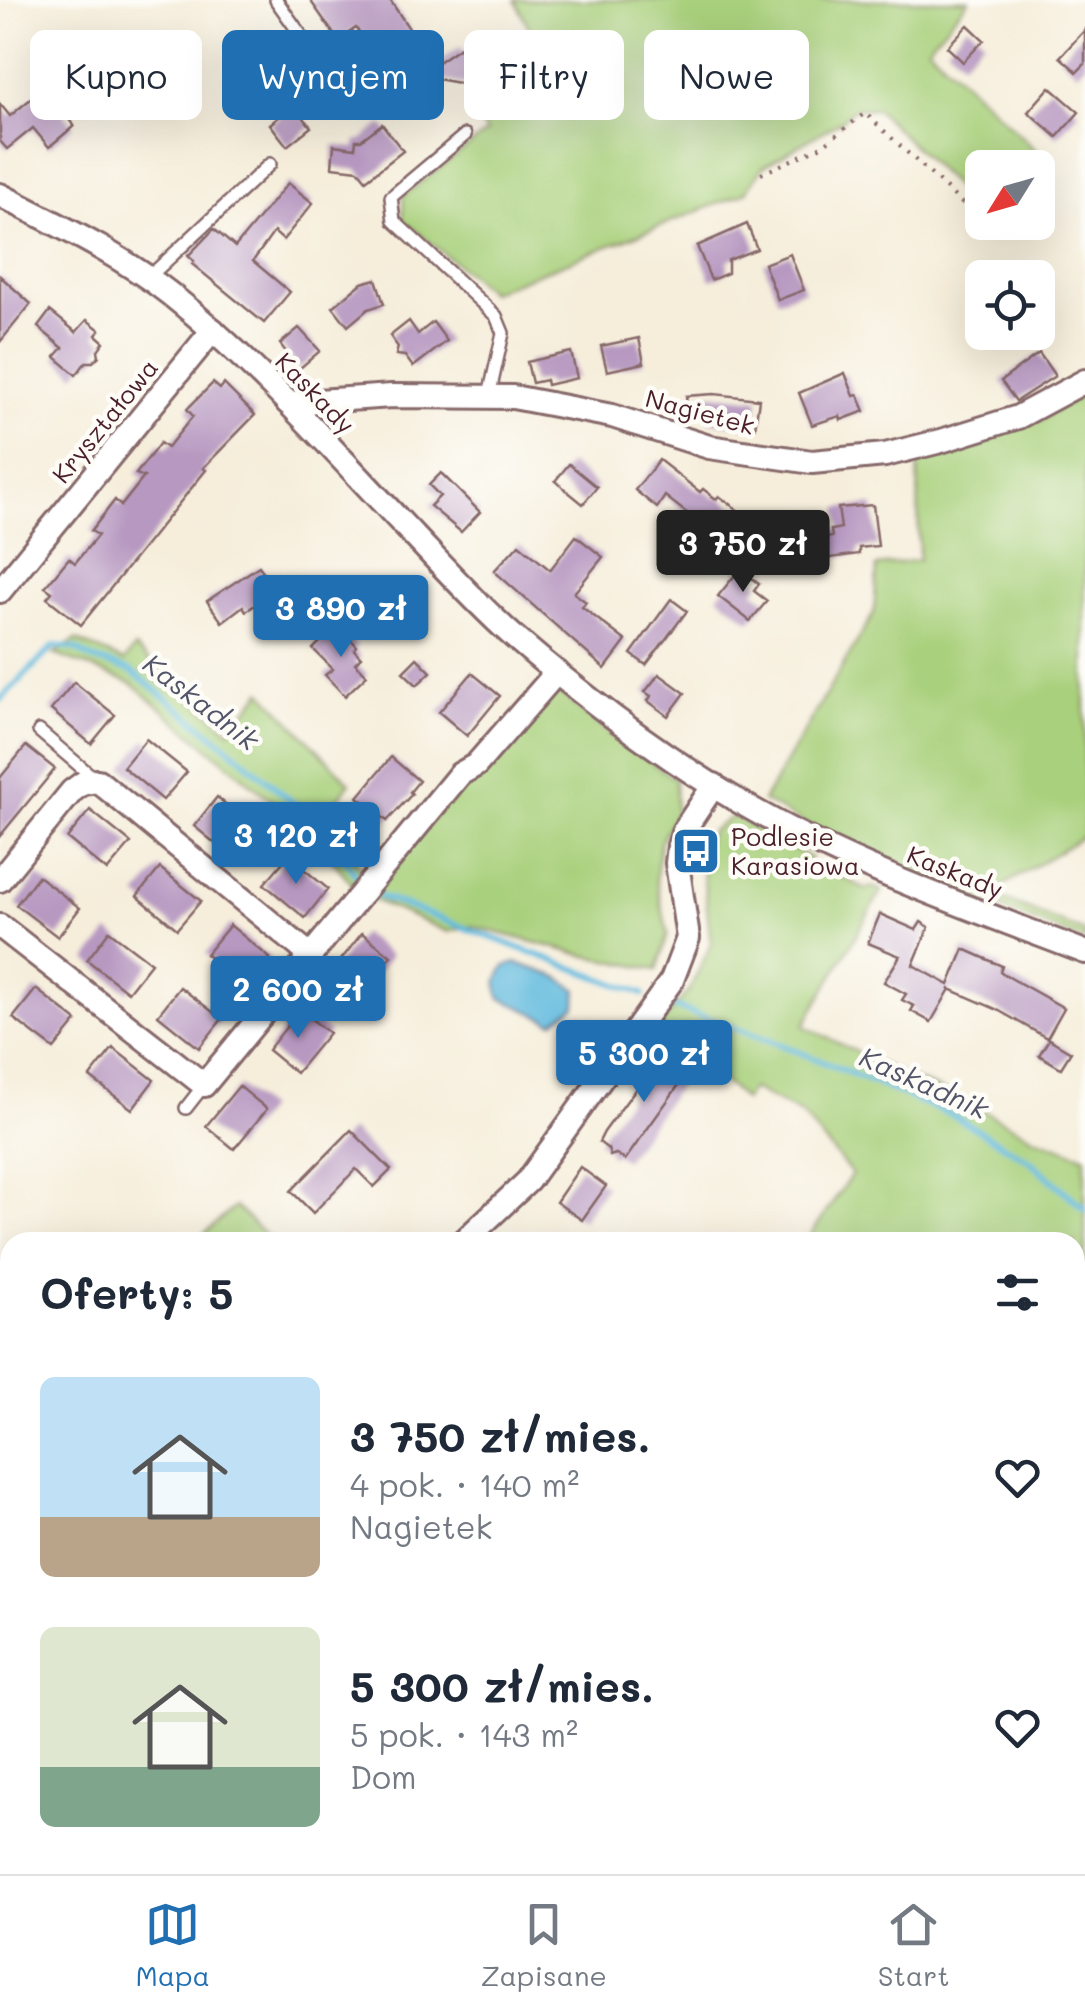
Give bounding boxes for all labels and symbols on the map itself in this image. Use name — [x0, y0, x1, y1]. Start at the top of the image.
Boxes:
north arrow — [965, 150, 1055, 240]
street label: Kaskady — [269, 345, 362, 440]
street label: Kryształowa — [44, 352, 165, 490]
street label: Nagietek — [642, 381, 758, 441]
pin: 3 750 zł — [640, 510, 846, 595]
pin: 3 890 zł — [238, 575, 444, 660]
water label: Kaskadnik — [137, 645, 268, 758]
pin: 3 120 zł — [193, 802, 399, 887]
place label: Podlesie Karasiowa — [731, 820, 859, 881]
bus stop icon: Podlesie Karasiowa — [670, 825, 722, 877]
street label: Kaskady — [902, 837, 1008, 906]
pin: 2 600 zł — [195, 956, 401, 1041]
pin: 5 300 zł — [541, 1020, 747, 1105]
water label: Kaskadnik — [854, 1038, 995, 1127]

